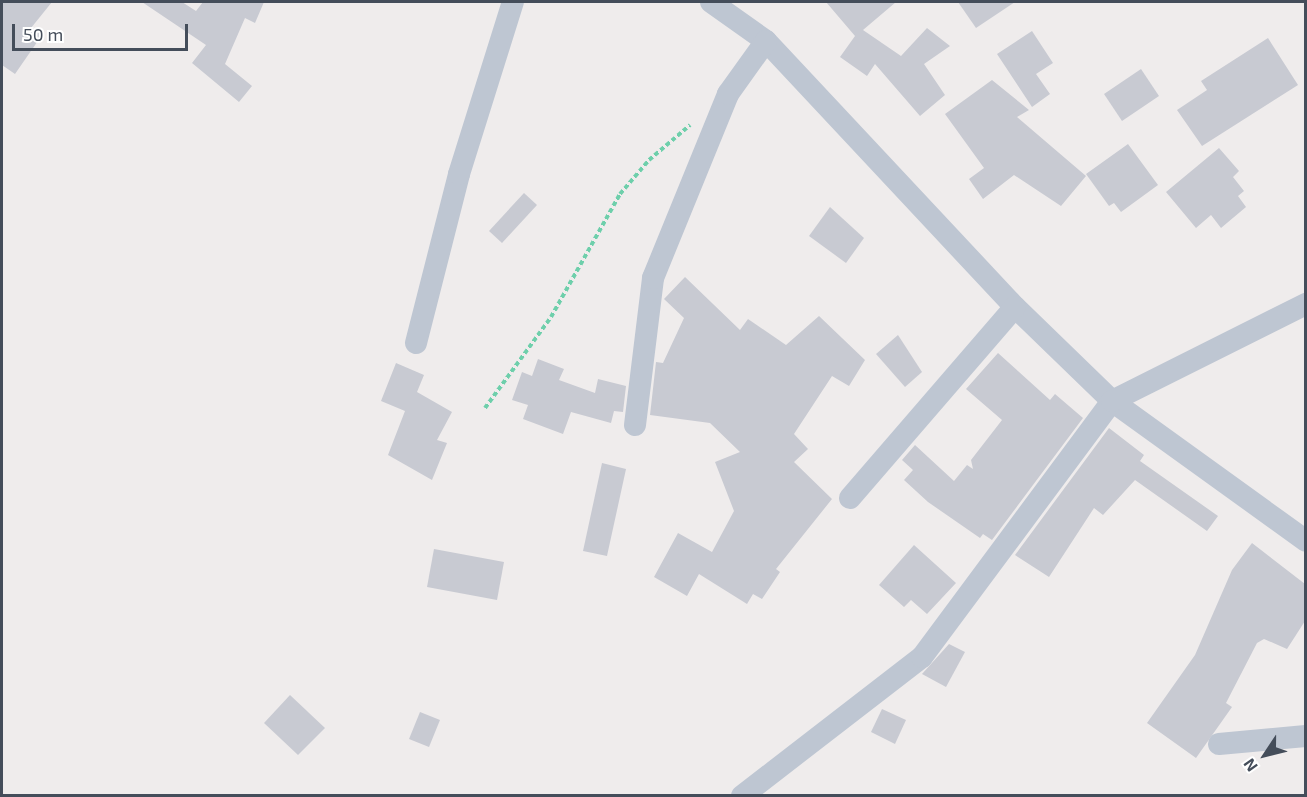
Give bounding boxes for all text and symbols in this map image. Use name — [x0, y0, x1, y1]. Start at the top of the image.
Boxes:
scale bar — [15, 12, 190, 50]
text: 50 m — [23, 23, 63, 45]
north arrow — [1235, 725, 1295, 785]
text: N — [1239, 755, 1261, 776]

